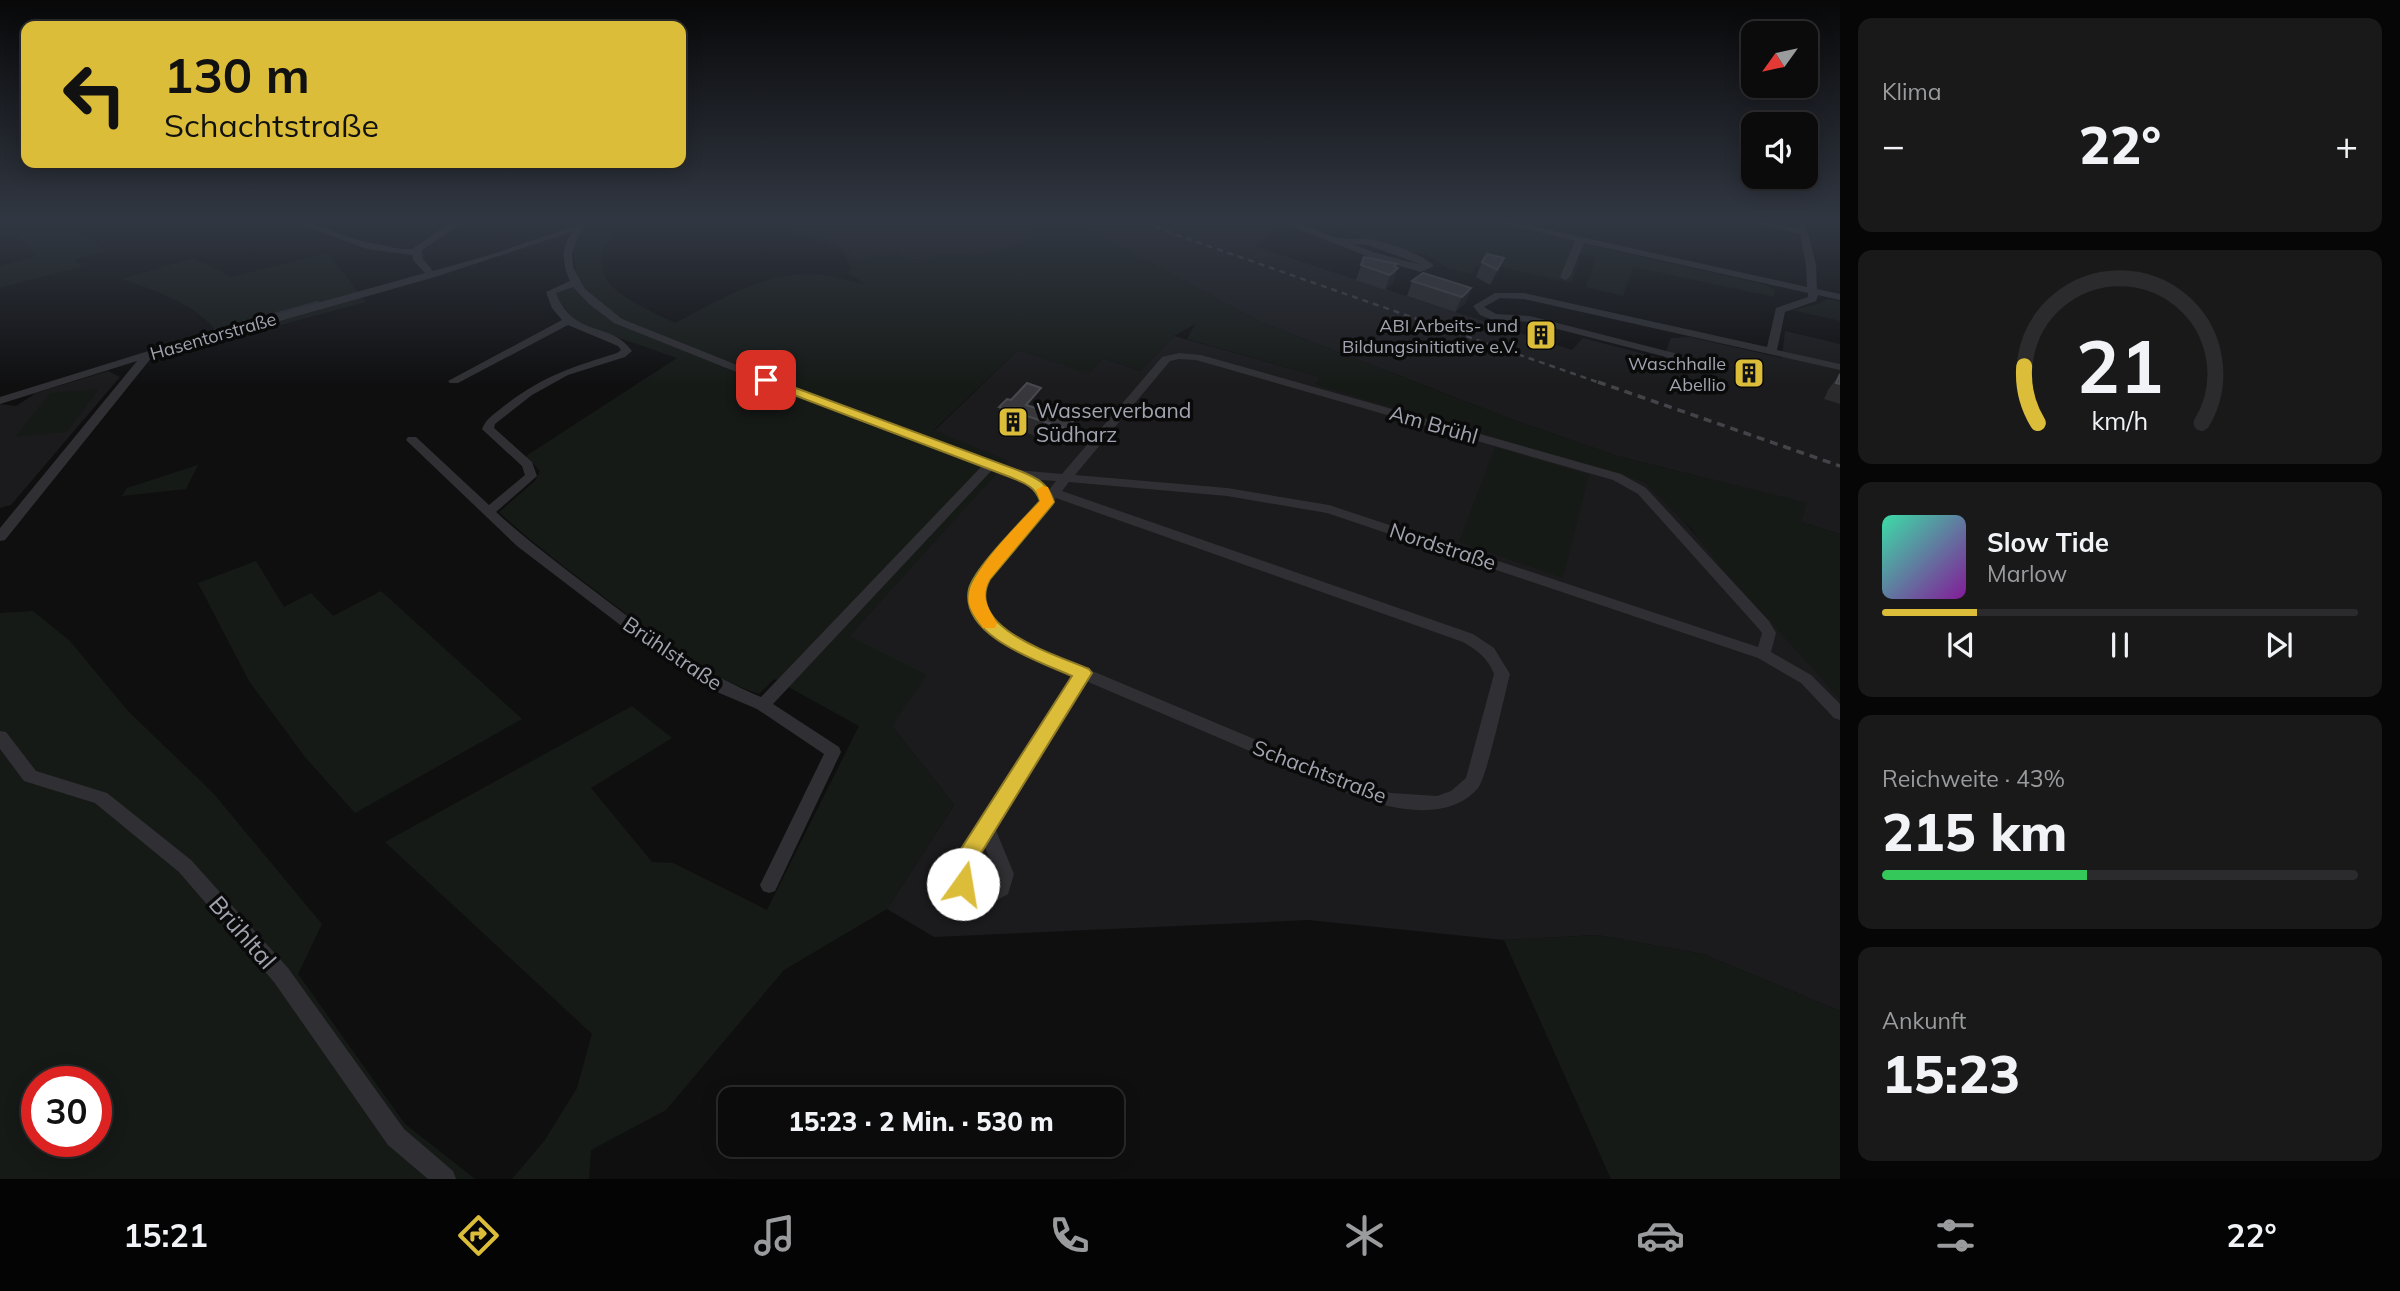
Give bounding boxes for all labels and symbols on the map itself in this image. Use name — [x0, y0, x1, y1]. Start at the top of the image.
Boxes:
north arrow — [1741, 21, 1818, 98]
street label: Hasentorstraße — [147, 307, 279, 365]
place label: ABI Arbeits- und Bildungsinitiative e.V. — [1342, 314, 1518, 358]
building icon: ABI Arbeits- und Bildungsinitiative e.V. — [1524, 318, 1558, 352]
pin — [736, 350, 796, 410]
place label: Waschhalle Abellio — [1628, 352, 1726, 396]
building icon: Waschhalle Abellio — [1732, 356, 1766, 390]
place label: Wasserverband Südharz — [1036, 397, 1191, 447]
street label: Am Brühl — [1387, 399, 1481, 449]
building icon: Wasserverband Südharz — [996, 405, 1030, 439]
street label: Nordstraße — [1387, 517, 1499, 575]
street label: Brühlstraße — [619, 610, 727, 696]
street label: Schachtstraße — [1250, 734, 1390, 808]
position arrow — [926, 847, 1000, 921]
street label: Brühltal — [203, 889, 283, 975]
speed limit sign: 30 — [21, 1066, 112, 1157]

